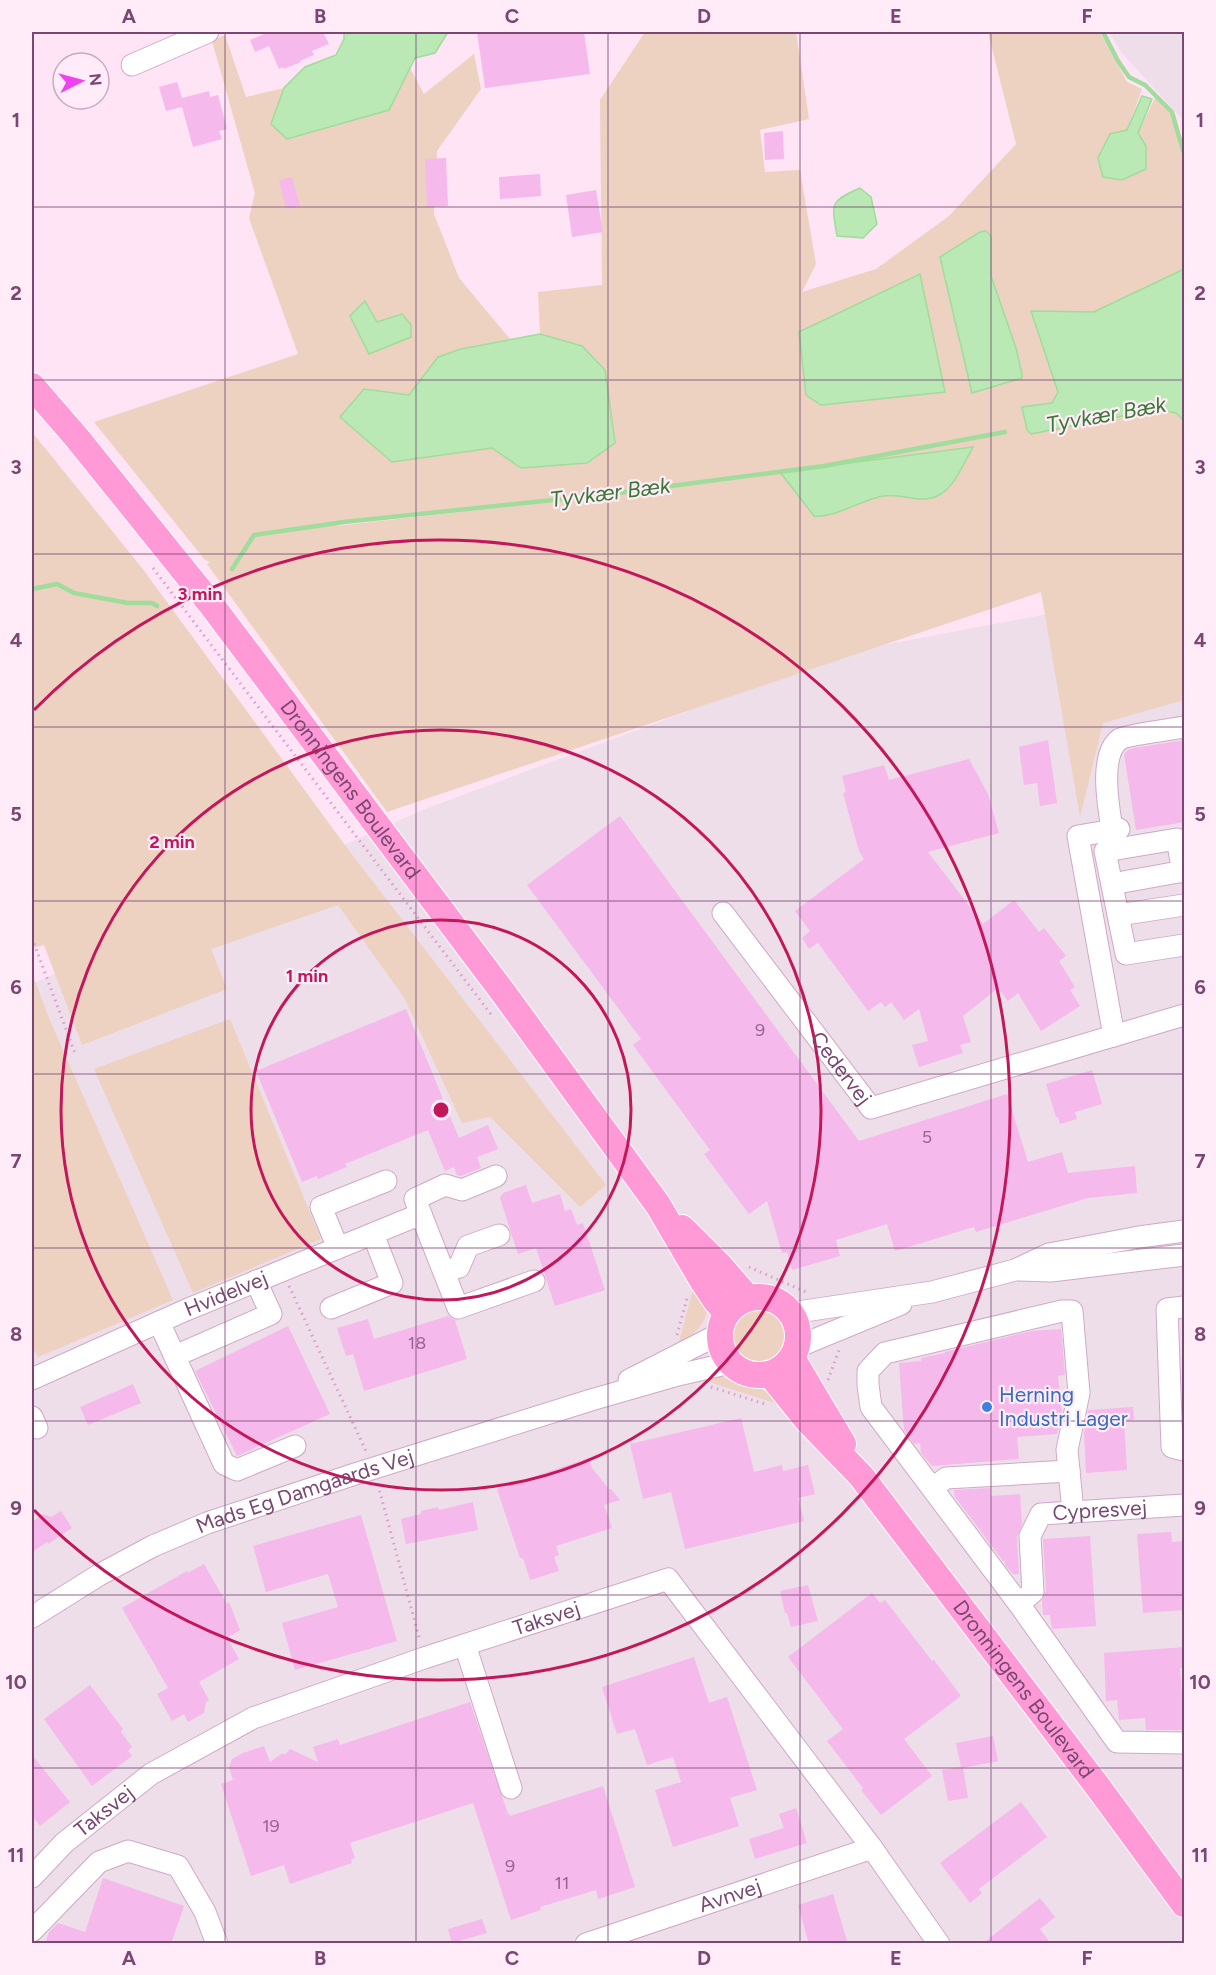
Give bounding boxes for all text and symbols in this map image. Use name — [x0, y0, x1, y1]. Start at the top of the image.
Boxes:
text: A — [122, 4, 137, 28]
text: B — [314, 4, 326, 28]
text: C — [505, 4, 519, 28]
text: D — [697, 4, 711, 28]
text: E — [890, 4, 902, 28]
text: F — [1081, 4, 1093, 28]
north arrow — [51, 51, 111, 111]
text: N — [85, 72, 106, 87]
text: 1 — [12, 108, 20, 132]
text: 1 — [1196, 108, 1204, 132]
text: 2 — [10, 281, 22, 305]
text: 2 — [1194, 281, 1206, 305]
water label: Tyvkær Bæk — [1044, 390, 1169, 438]
text: 3 — [10, 455, 22, 479]
text: 3 — [1194, 455, 1206, 479]
water label: Tyvkær Bæk — [548, 472, 673, 513]
text: 3 min — [178, 583, 222, 605]
text: 4 — [10, 628, 23, 652]
text: 4 — [1194, 628, 1207, 652]
street label: Dronningens Boulevard — [275, 695, 426, 884]
text: 5 — [10, 802, 22, 826]
text: 5 — [1194, 802, 1206, 826]
text: 2 min — [149, 831, 195, 853]
text: 1 min — [286, 965, 328, 987]
text: 6 — [10, 975, 22, 999]
text: 6 — [1194, 975, 1206, 999]
house number: 9 — [755, 1019, 765, 1041]
street label: Cedervej — [806, 1026, 877, 1110]
centre of rings — [431, 1100, 451, 1120]
house number: 5 — [922, 1126, 932, 1148]
text: 7 — [10, 1149, 22, 1173]
text: 7 — [1194, 1149, 1206, 1173]
street label: Hvidelvej — [180, 1265, 271, 1321]
text: 8 — [10, 1322, 22, 1346]
text: 8 — [1194, 1322, 1206, 1346]
house number: 18 — [408, 1332, 426, 1354]
place label: Herning Industri Lager — [999, 1382, 1128, 1431]
marker: Herning Industri Lager — [980, 1400, 994, 1414]
street label: Mads Eg Damgaards Vej — [192, 1443, 417, 1538]
street label: Cypresvej — [1052, 1494, 1148, 1525]
text: 9 — [10, 1496, 22, 1520]
text: 9 — [1194, 1496, 1206, 1520]
street label: Taksvej — [510, 1595, 583, 1640]
street label: Dronningens Boulevard — [948, 1595, 1100, 1783]
text: 10 — [5, 1670, 27, 1694]
text: 10 — [1189, 1670, 1211, 1694]
street label: Taksvej — [69, 1780, 139, 1842]
house number: 19 — [262, 1815, 280, 1837]
text: 11 — [8, 1843, 24, 1867]
text: 11 — [1192, 1843, 1208, 1867]
house number: 9 — [505, 1855, 515, 1877]
house number: 11 — [555, 1872, 569, 1894]
street label: Avnvej — [695, 1873, 764, 1917]
text: A — [122, 1946, 137, 1970]
text: B — [314, 1946, 326, 1970]
text: C — [505, 1946, 519, 1970]
text: D — [697, 1946, 711, 1970]
text: E — [890, 1946, 902, 1970]
text: F — [1081, 1946, 1093, 1970]

